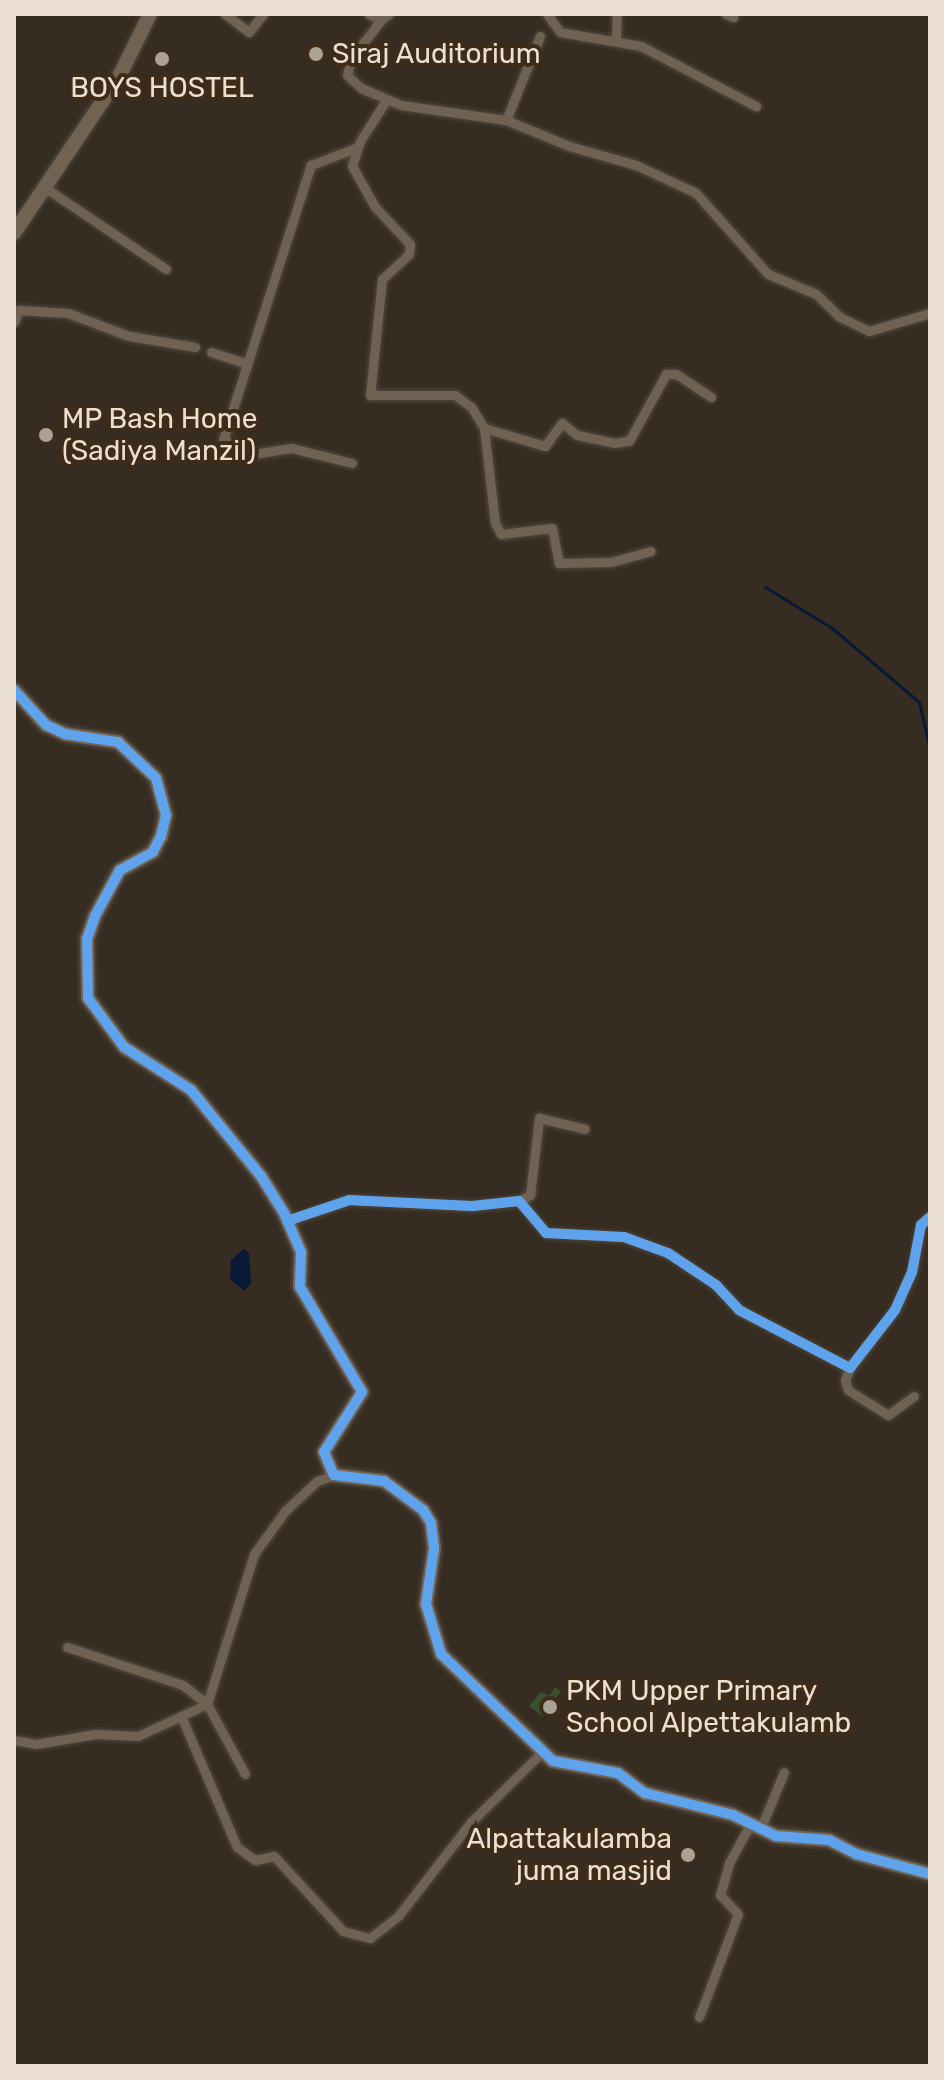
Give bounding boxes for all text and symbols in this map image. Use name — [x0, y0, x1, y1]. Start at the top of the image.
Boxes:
place label: Siraj Auditorium — [332, 37, 541, 71]
marker: Siraj Auditorium — [307, 45, 325, 63]
marker: BOYS HOSTEL — [153, 50, 171, 68]
place label: BOYS HOSTEL — [70, 71, 254, 105]
place label: MP Bash Home (Sadiya Manzil) — [62, 402, 258, 468]
marker: MP Bash Home (Sadiya Manzil) — [37, 426, 55, 444]
place label: PKM Upper Primary School Alpettakulamb — [566, 1674, 852, 1740]
marker: PKM Upper Primary School Alpettakulamb — [541, 1698, 559, 1716]
place label: Alpattakulamba juma masjid — [467, 1822, 672, 1888]
marker: Alpattakulamba juma masjid — [679, 1846, 697, 1864]

